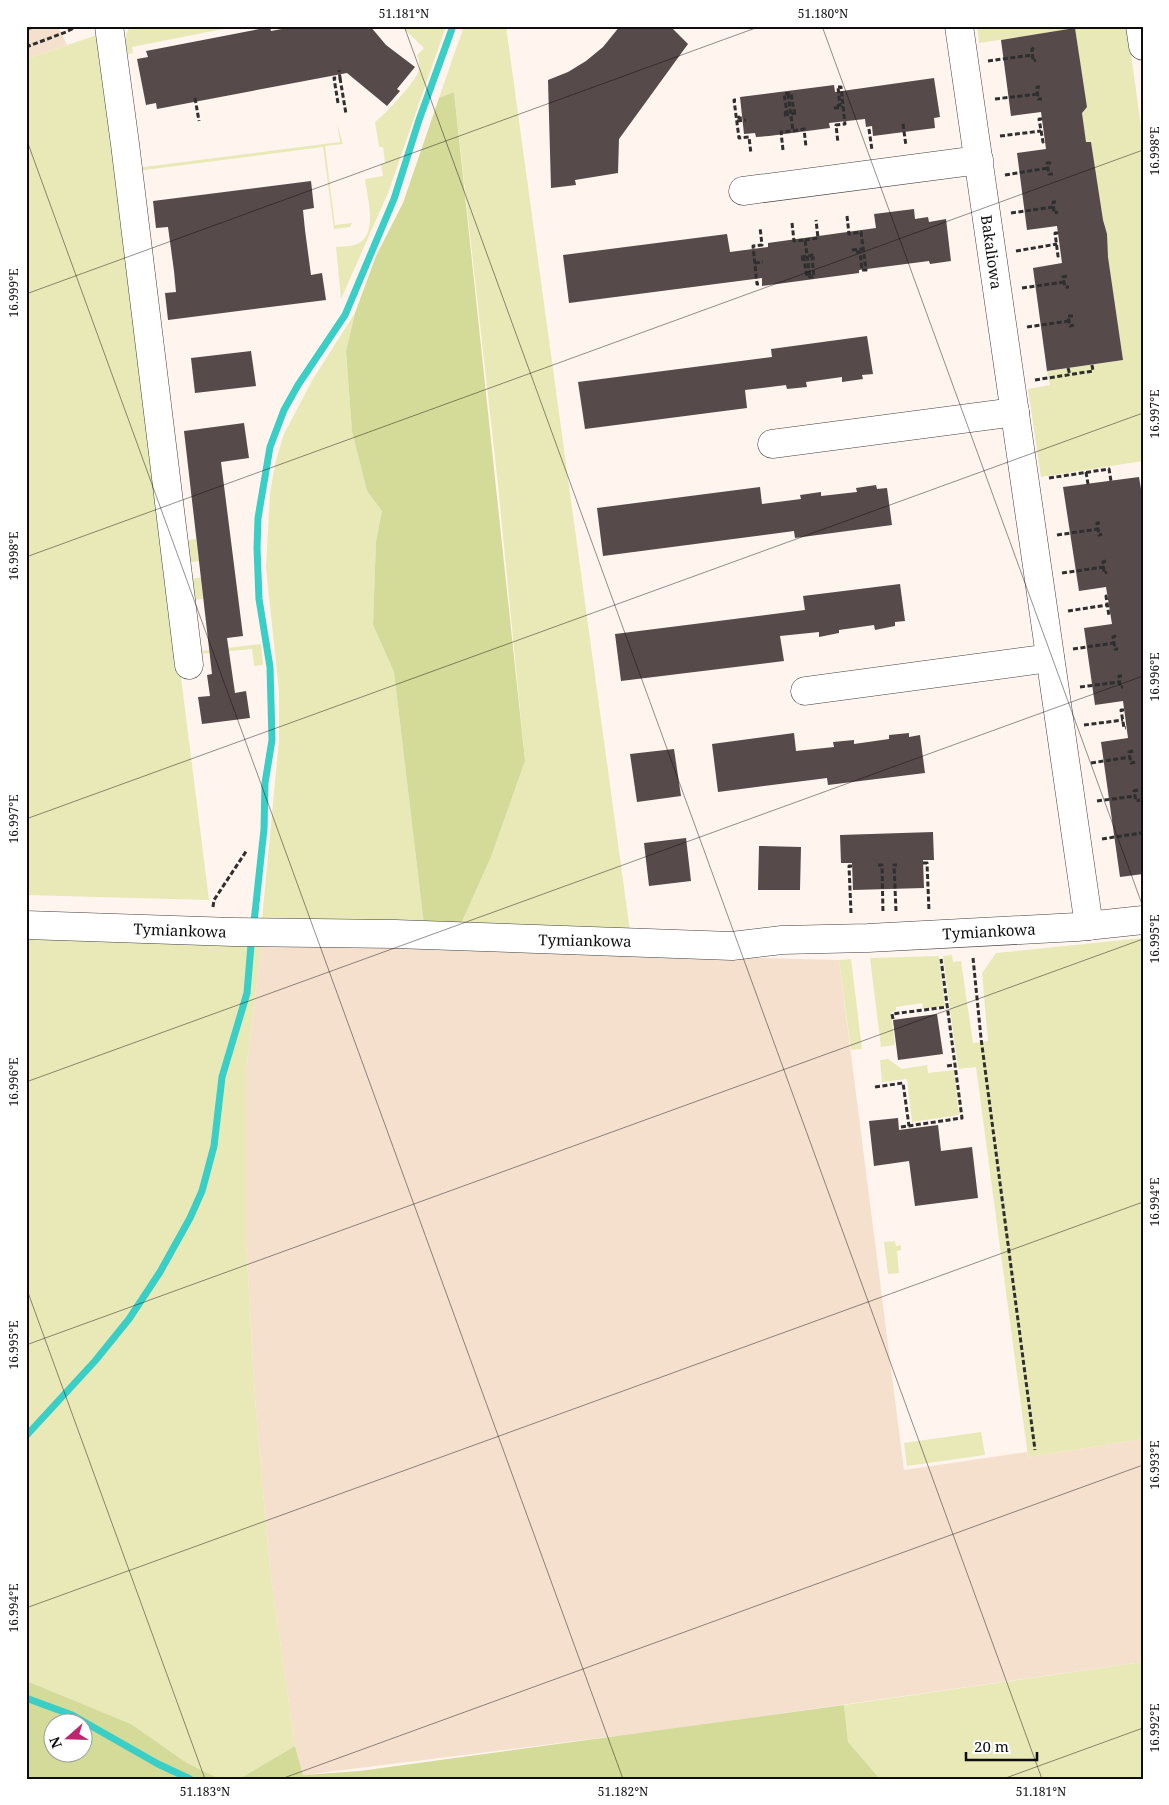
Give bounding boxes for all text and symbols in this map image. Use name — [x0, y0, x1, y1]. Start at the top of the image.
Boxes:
text: 51.181°N — [379, 5, 429, 22]
text: 51.180°N — [798, 5, 848, 22]
text: 16.998°E — [1146, 127, 1163, 175]
street label: Bakaliowa — [977, 213, 1007, 291]
text: 16.999°E — [5, 269, 22, 317]
text: 16.997°E — [1146, 390, 1163, 438]
text: 16.998°E — [5, 532, 22, 580]
text: 16.996°E — [1146, 653, 1163, 701]
text: 16.997°E — [5, 795, 22, 843]
text: 16.995°E — [1146, 915, 1163, 963]
street label: Tymiankowa — [133, 918, 227, 942]
street label: Tymiankowa — [942, 919, 1036, 943]
street label: Tymiankowa — [538, 929, 632, 951]
text: 16.996°E — [5, 1058, 22, 1106]
text: 16.994°E — [1146, 1178, 1163, 1226]
text: 16.995°E — [5, 1321, 22, 1369]
text: 16.993°E — [1146, 1441, 1163, 1489]
text: 16.994°E — [5, 1584, 22, 1632]
text: 16.992°E — [1146, 1704, 1163, 1752]
north arrow — [42, 1712, 92, 1762]
scale bar — [966, 1730, 1038, 1762]
text: N — [44, 1734, 66, 1751]
text: 20 m — [974, 1736, 1009, 1756]
text: 51.183°N — [180, 1783, 230, 1800]
text: 51.182°N — [598, 1783, 648, 1800]
text: 51.181°N — [1016, 1783, 1066, 1800]

